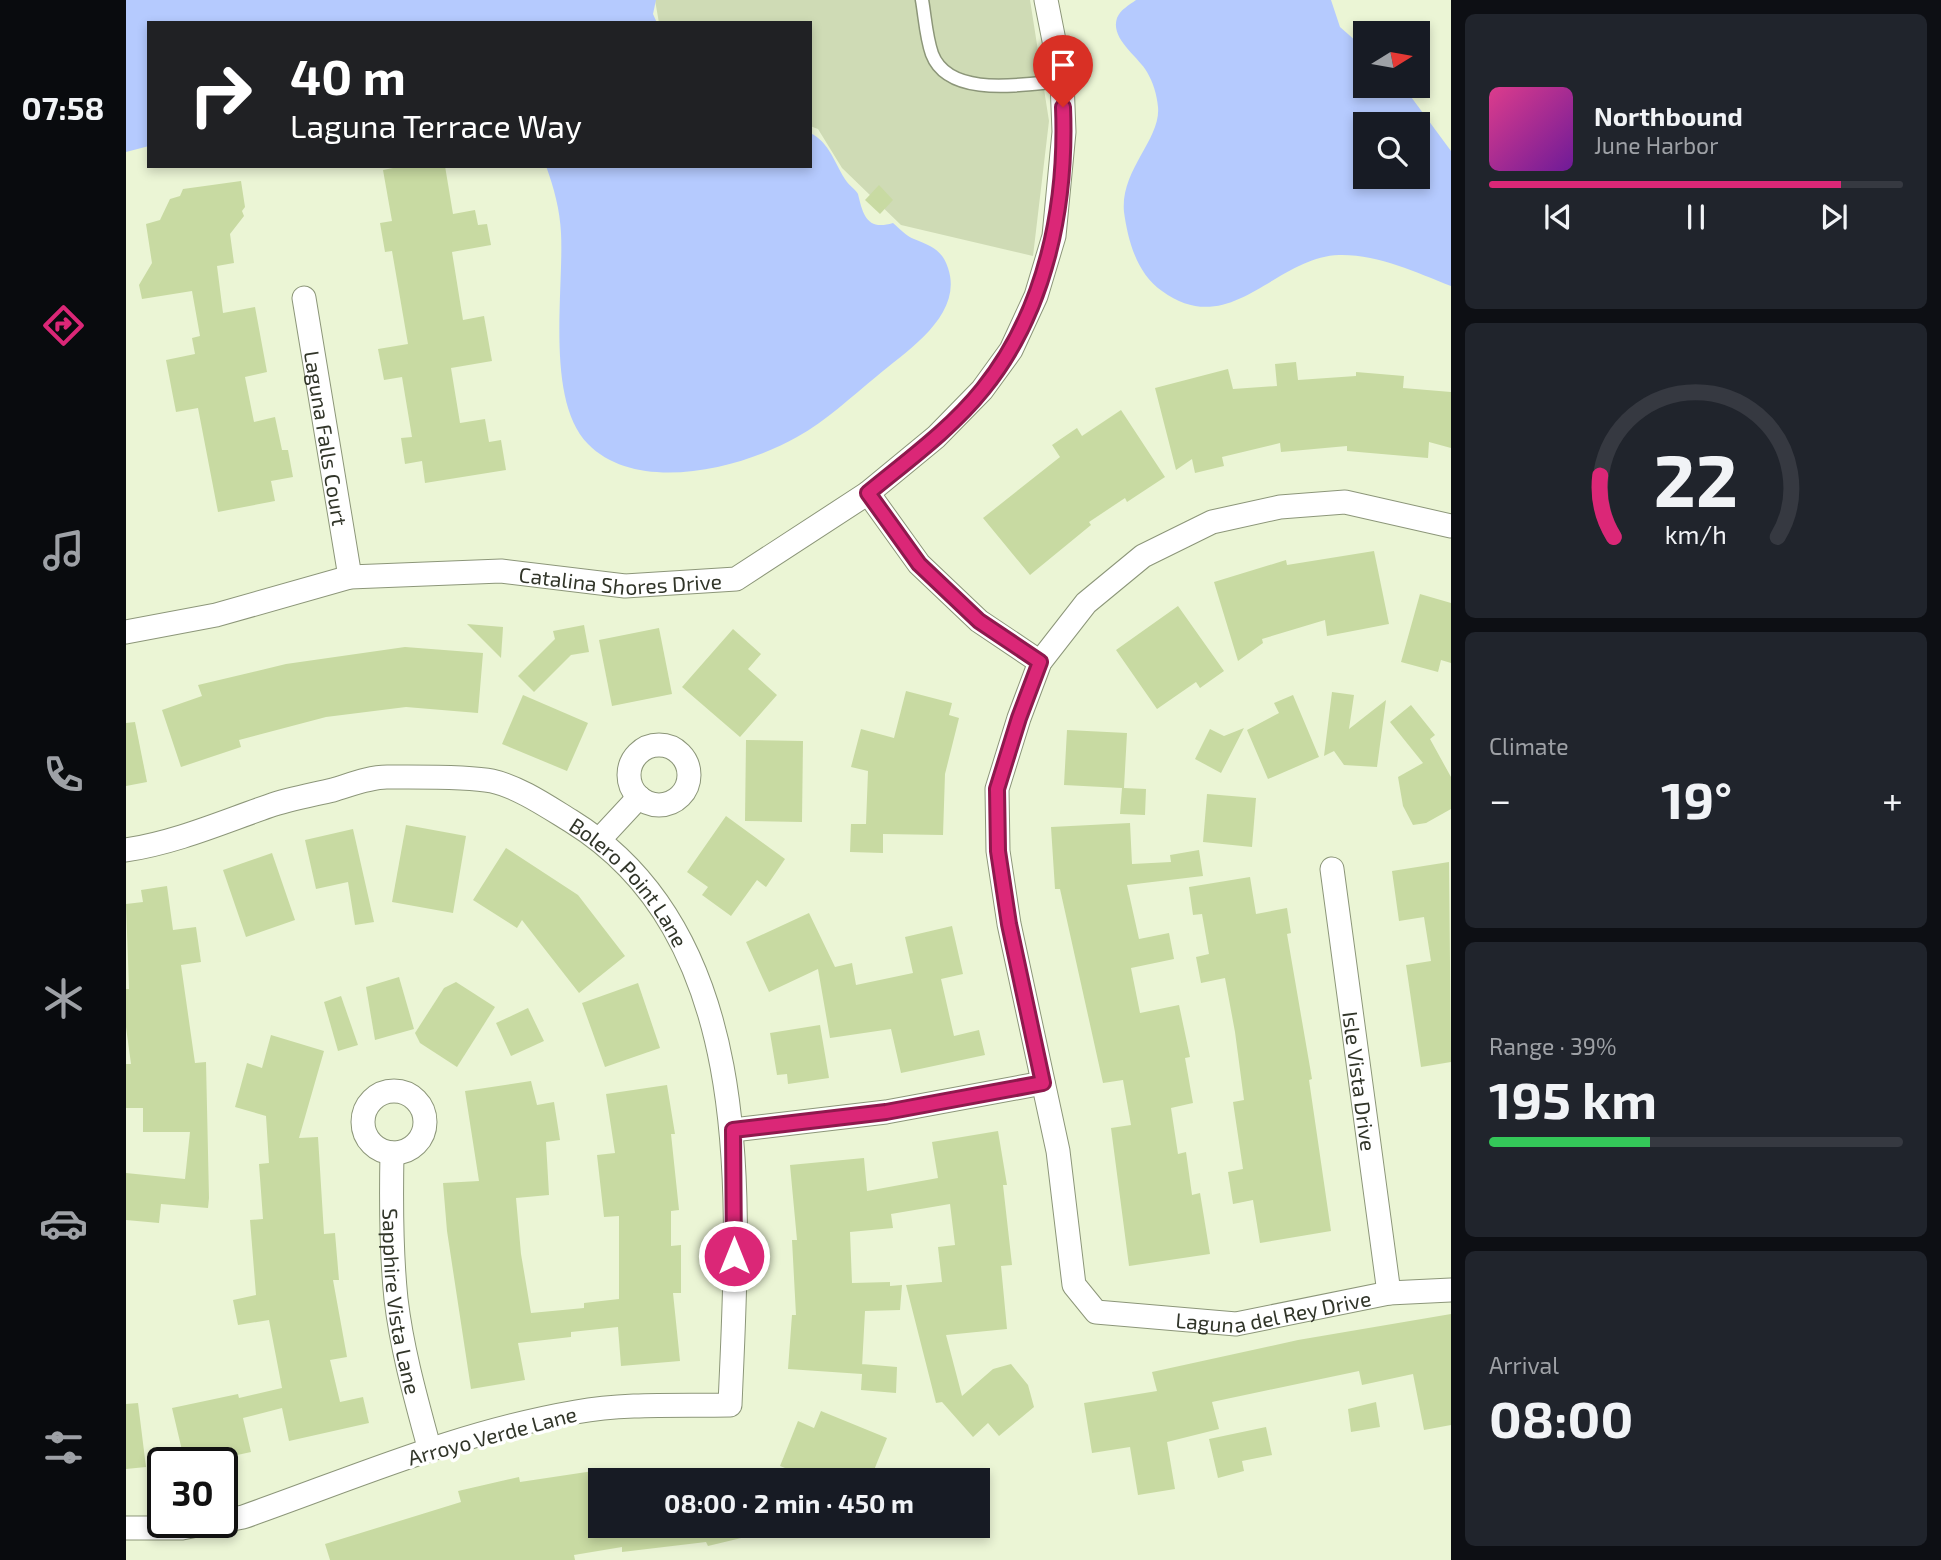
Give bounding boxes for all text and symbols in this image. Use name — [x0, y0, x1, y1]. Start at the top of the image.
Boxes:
north arrow — [1353, 21, 1430, 98]
map controls — [1353, 21, 1430, 189]
pin — [1033, 35, 1093, 107]
text: 40 m — [290, 46, 406, 105]
icon: arrive — [1044, 46, 1082, 84]
icon: right — [175, 49, 266, 140]
text: 07:58 — [22, 88, 104, 126]
text: Northbound — [1594, 100, 1743, 131]
text: Laguna Terrace Way — [290, 106, 582, 144]
button: search — [1353, 112, 1430, 189]
text: June Harbor — [1594, 131, 1718, 159]
icon: previous — [1539, 198, 1577, 236]
icon: pause — [1677, 198, 1715, 236]
icon: next — [1815, 198, 1853, 236]
icon: directions — [39, 301, 88, 350]
street label: Laguna Falls Court — [300, 349, 354, 527]
text: 22 — [1654, 434, 1738, 522]
text: km/h — [1665, 519, 1727, 549]
icon: music — [39, 526, 88, 575]
street label: Catalina Shores Drive — [518, 561, 722, 598]
text: Climate — [1489, 732, 1569, 760]
icon: phone — [39, 750, 88, 799]
text: 19° — [1661, 767, 1732, 829]
text: − — [1489, 776, 1511, 822]
text: + — [1882, 776, 1903, 822]
street label: Bolero Point Lane — [566, 811, 694, 951]
icon: climate — [39, 974, 88, 1023]
street label: Isle Vista Drive — [1339, 1010, 1382, 1152]
text: Range · 39% — [1489, 1032, 1617, 1060]
text: 195 km — [1489, 1067, 1657, 1129]
icon: car — [39, 1199, 88, 1248]
street label: Sapphire Vista Lane — [379, 1208, 427, 1397]
position arrow — [697, 1219, 771, 1293]
street label: Laguna del Rey Drive — [1175, 1285, 1373, 1337]
text: Arrival — [1489, 1351, 1559, 1379]
text: 08:00 — [1489, 1386, 1633, 1448]
street label: Arroyo Verde Lane — [405, 1400, 579, 1470]
icon: filters — [39, 1423, 88, 1472]
speed limit sign: 30 — [147, 1447, 238, 1538]
text: 08:00 · 2 min · 450 m — [664, 1487, 914, 1518]

